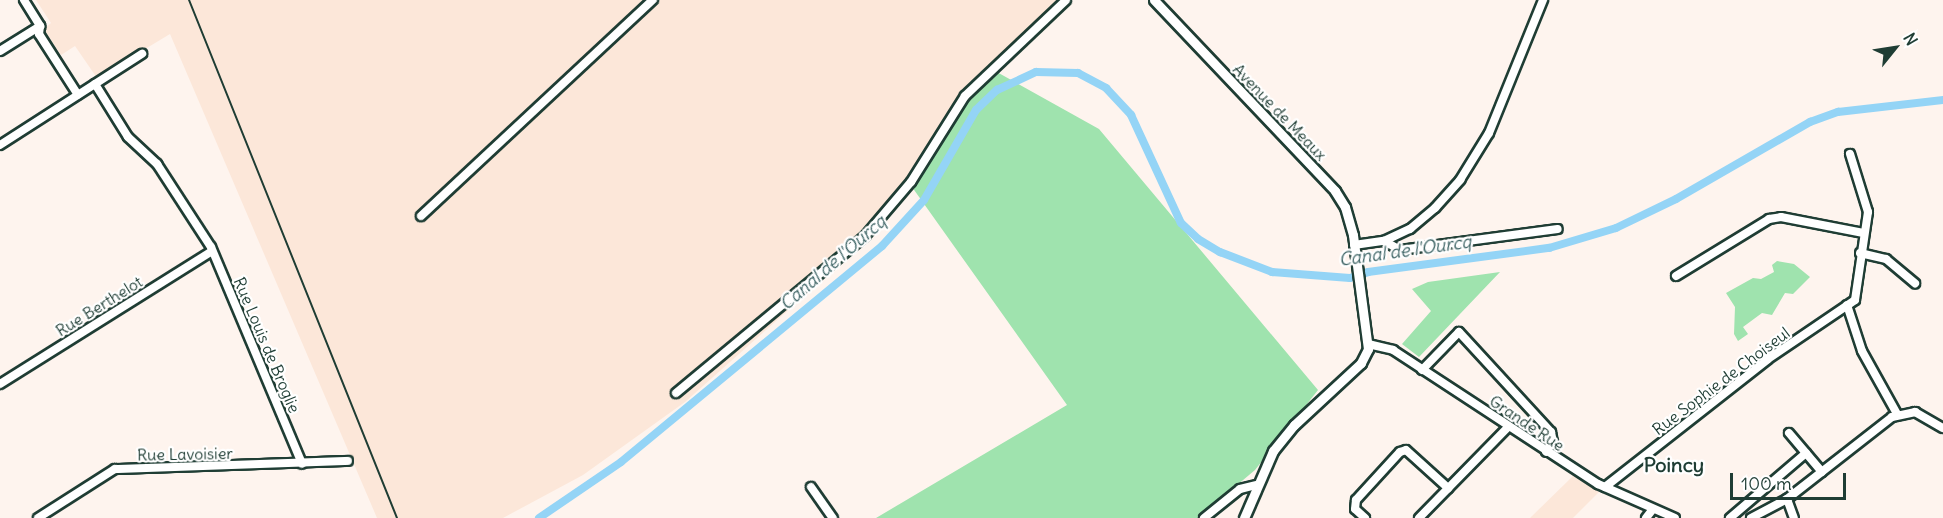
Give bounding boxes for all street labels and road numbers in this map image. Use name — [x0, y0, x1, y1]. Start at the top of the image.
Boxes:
street label: Avenue de Meaux — [1229, 60, 1331, 164]
street label: Rue Berthelot — [52, 272, 146, 340]
street label: Rue Louis de Broglie — [230, 274, 304, 416]
street label: Rue Sophie de Choiseul — [1649, 323, 1793, 439]
street label: Grande Rue — [1486, 391, 1568, 455]
street label: Rue Lavoisier — [137, 444, 233, 464]

